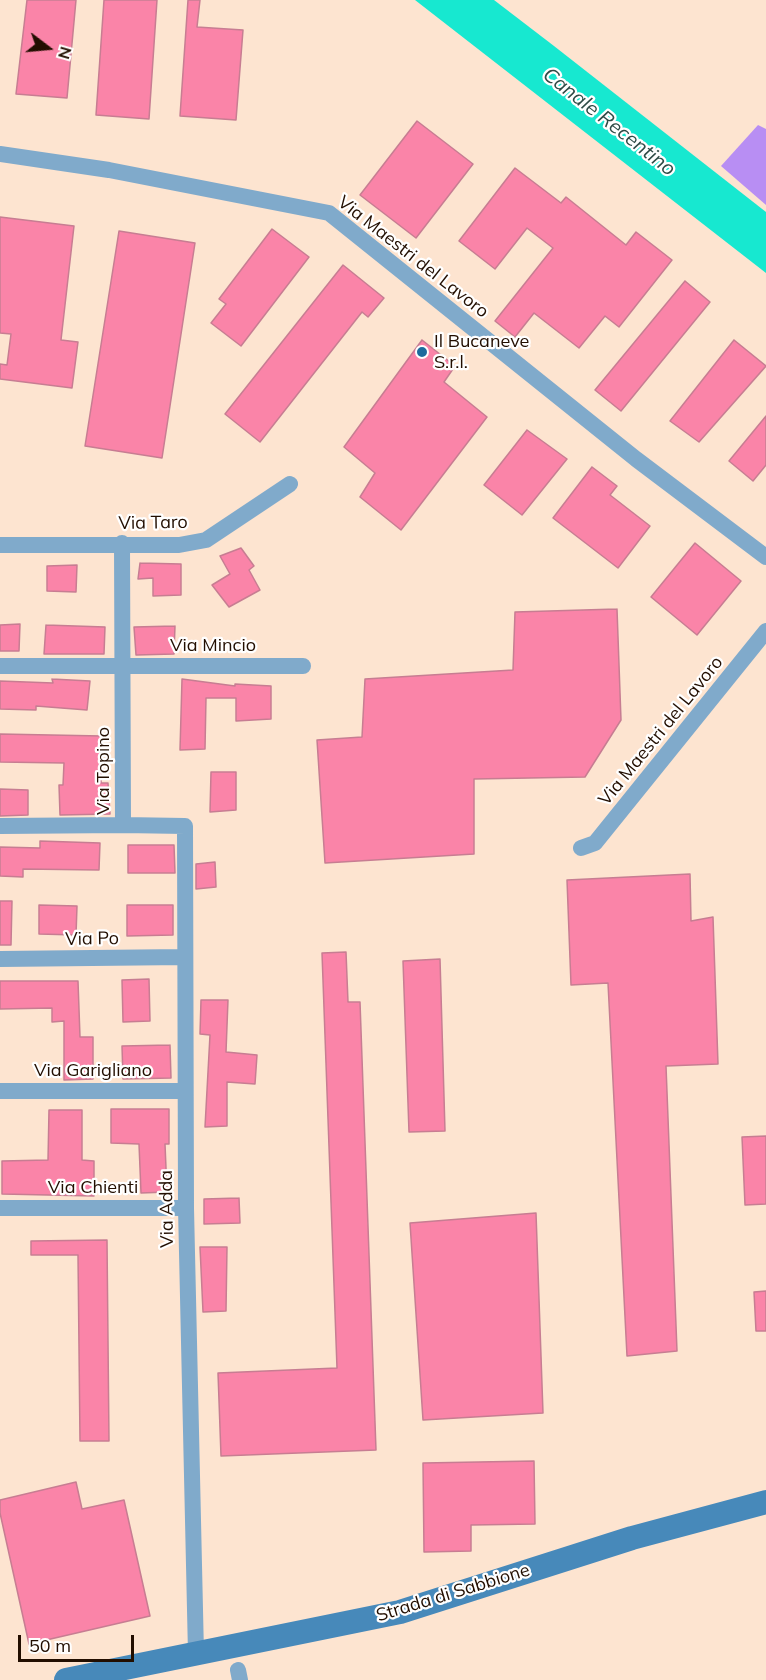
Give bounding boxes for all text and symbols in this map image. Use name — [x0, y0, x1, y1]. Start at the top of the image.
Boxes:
north arrow — [18, 18, 78, 78]
text: N — [54, 44, 77, 62]
water label: Canale Recentino — [538, 63, 680, 181]
street label: Via Maestri del Lavoro — [333, 191, 493, 323]
place label: Il Bucaneve S.r.l. — [434, 331, 529, 374]
marker: Il Bucaneve S.r.l. — [415, 345, 429, 359]
street label: Via Taro — [118, 512, 188, 534]
street label: Via Mincio — [170, 635, 256, 657]
street label: Via Maestri del Lavoro — [594, 652, 728, 810]
street label: Via Topino — [93, 727, 115, 815]
street label: Via Po — [65, 928, 119, 950]
street label: Via Garigliano — [34, 1060, 152, 1082]
street label: Via Adda — [156, 1170, 178, 1248]
street label: Via Chienti — [48, 1177, 138, 1199]
street label: Strada di Sabbione — [374, 1559, 532, 1627]
scale bar — [21, 1623, 136, 1661]
text: 50 m — [29, 1634, 71, 1657]

